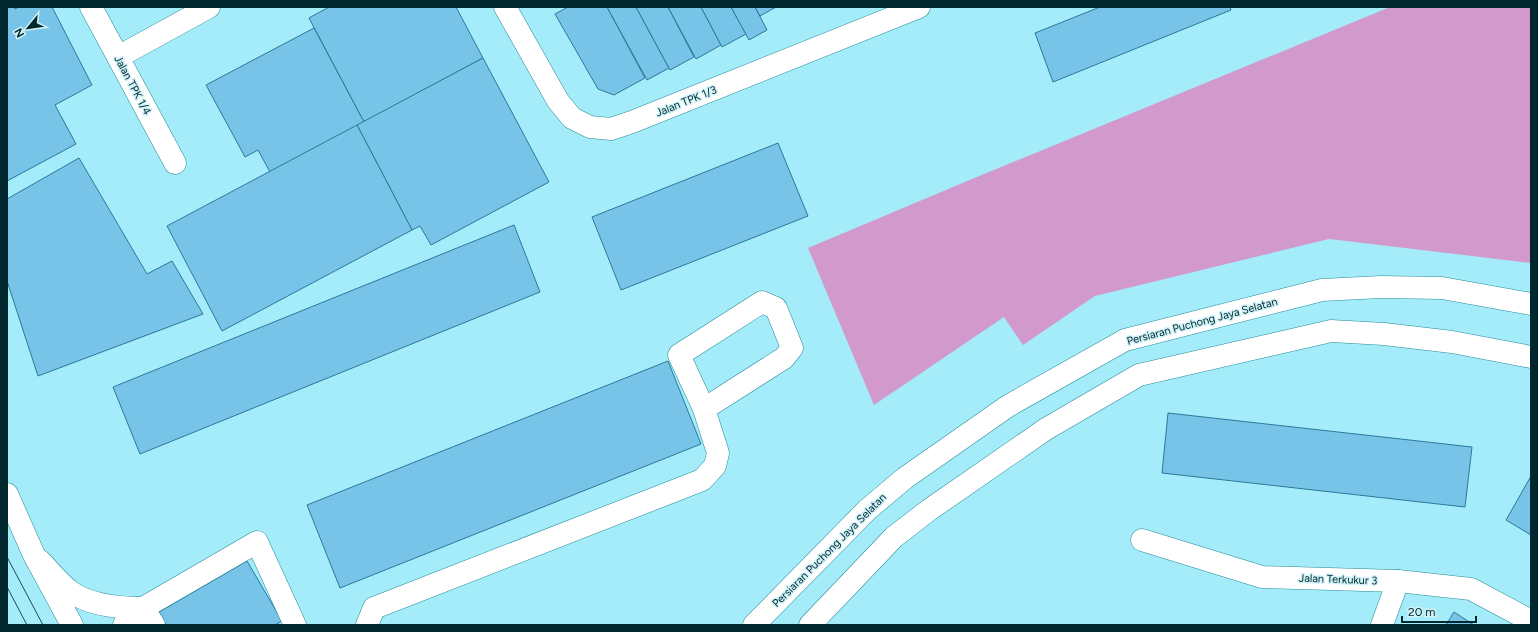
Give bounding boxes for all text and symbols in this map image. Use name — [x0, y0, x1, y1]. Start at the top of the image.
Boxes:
north arrow — [8, 8, 48, 48]
text: N — [12, 26, 27, 39]
street label: Jalan TPK 1/4 — [111, 53, 154, 117]
street label: Jalan TPK 1/3 — [654, 83, 719, 120]
street label: Persiaran Puchong Jaya Selatan — [1125, 295, 1279, 348]
street label: Persiaran Puchong Jaya Selatan — [770, 491, 889, 610]
street label: Jalan Terkukur 3 — [1298, 572, 1378, 587]
scale bar — [1402, 598, 1476, 624]
text: 20 m — [1408, 605, 1436, 619]

